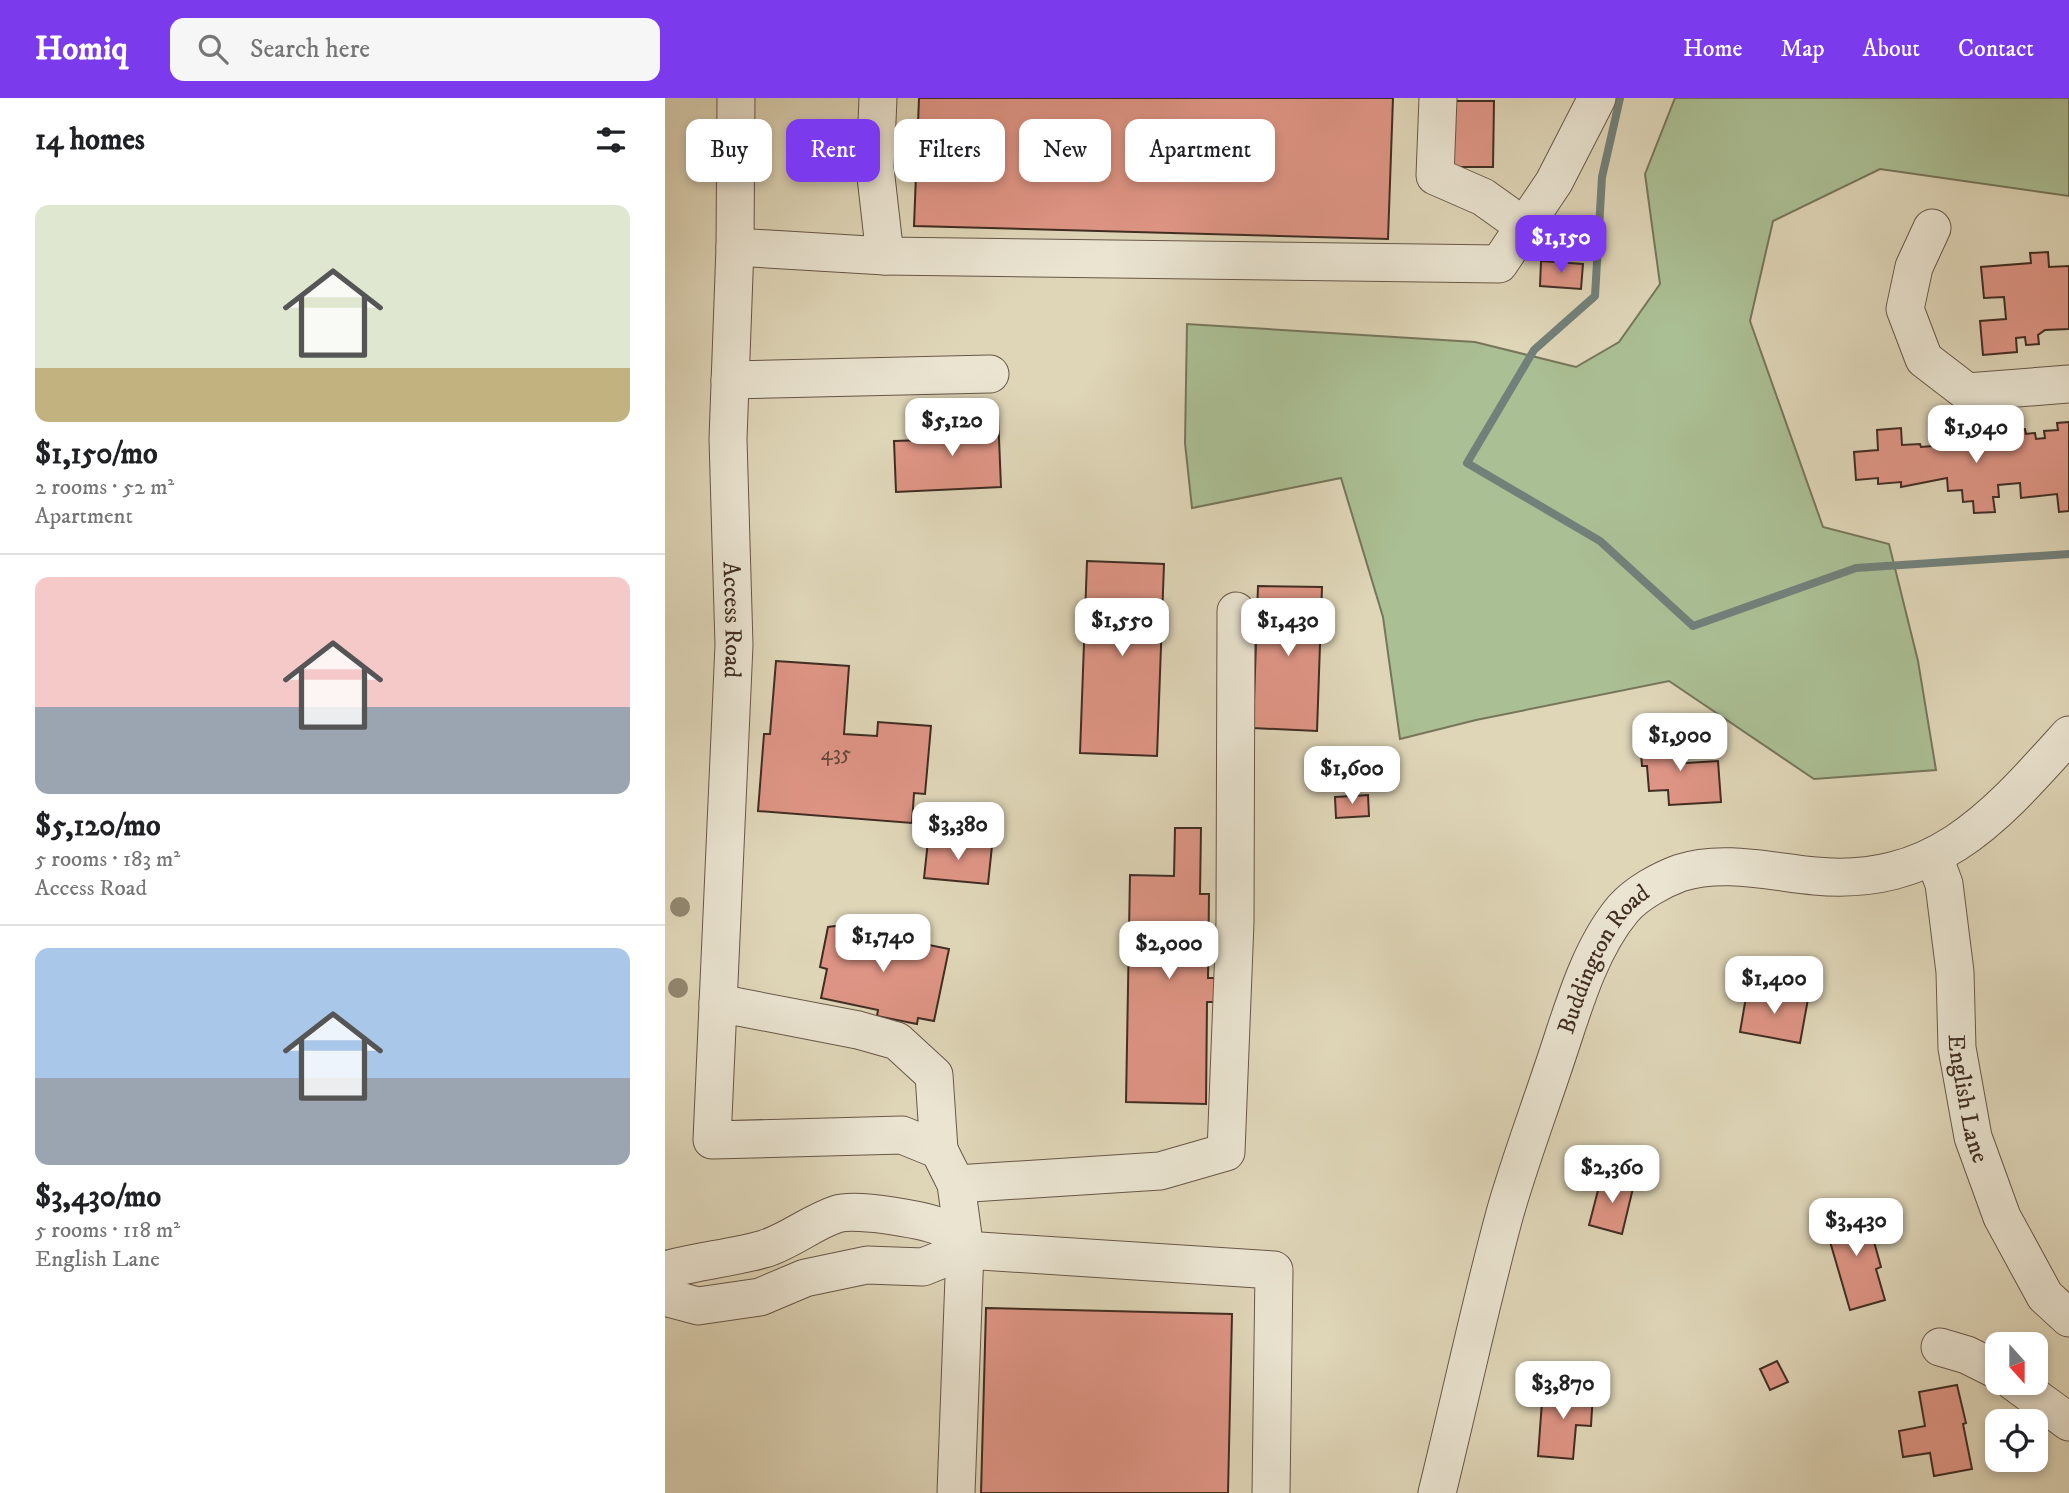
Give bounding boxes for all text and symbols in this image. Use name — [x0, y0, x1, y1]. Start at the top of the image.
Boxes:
search box — [170, 18, 660, 81]
text: Homiq — [35, 29, 128, 70]
icon: search — [194, 30, 232, 68]
text: Search here — [250, 33, 370, 66]
text: Home — [1683, 34, 1742, 64]
text: Map — [1780, 34, 1825, 64]
text: About — [1863, 34, 1920, 64]
text: Contact — [1958, 34, 2034, 64]
chip: Buy — [686, 119, 772, 182]
chip: Rent — [786, 119, 880, 182]
chip: Filters — [894, 119, 1005, 182]
chip: New — [1019, 119, 1111, 182]
chip: Apartment — [1125, 119, 1275, 182]
icon: filters — [592, 121, 630, 159]
text: 14 homes — [35, 122, 145, 159]
pin: $1,150 — [1504, 216, 1618, 275]
text: $1,150 — [1531, 223, 1591, 252]
icon: home — [270, 250, 396, 376]
pin: $5,120 — [895, 398, 1009, 458]
text: $5,120 — [921, 406, 983, 435]
pin: $1,940 — [1919, 406, 2033, 465]
text: $1,940 — [1944, 413, 2008, 442]
text: $1,150/mo — [35, 436, 158, 473]
text: 2 rooms · 52 m² — [35, 473, 174, 502]
text: Apartment — [35, 502, 133, 531]
street label: Access Road — [716, 561, 748, 679]
pin: $1,550 — [1065, 598, 1179, 658]
pin: $1,430 — [1231, 598, 1345, 658]
text: $1,550 — [1091, 606, 1153, 635]
text: $1,430 — [1257, 606, 1319, 635]
icon: home — [270, 622, 396, 748]
pin: $1,900 — [1623, 714, 1737, 773]
text: $1,900 — [1648, 721, 1712, 750]
house number: 435 — [821, 741, 851, 767]
pin: $1,600 — [1295, 746, 1409, 806]
text: $1,600 — [1320, 754, 1384, 783]
pin: $3,380 — [901, 802, 1015, 862]
text: $5,120/mo — [35, 808, 161, 845]
text: $3,380 — [928, 810, 988, 839]
text: 5 rooms · 183 m² — [35, 845, 180, 874]
text: Access Road — [35, 874, 147, 903]
street label: Buddington Road — [1551, 878, 1655, 1038]
pin: $1,740 — [826, 914, 940, 974]
text: $1,740 — [851, 922, 915, 951]
pin: $2,000 — [1112, 922, 1226, 981]
text: $2,000 — [1135, 929, 1203, 958]
pin: $1,400 — [1717, 956, 1831, 1016]
text: $1,400 — [1741, 964, 1807, 993]
icon: home — [270, 993, 396, 1119]
street label: English Lane — [1941, 1034, 1995, 1167]
pin: $2,360 — [1555, 1146, 1669, 1205]
text: $2,360 — [1580, 1153, 1644, 1182]
text: $3,430/mo — [35, 1179, 161, 1216]
pin: $3,430 — [1799, 1198, 1913, 1258]
text: $3,430 — [1825, 1206, 1887, 1235]
text: 5 rooms · 118 m² — [35, 1216, 180, 1245]
text: English Lane — [35, 1245, 160, 1274]
north arrow — [1985, 1332, 2047, 1395]
map controls — [1985, 1332, 2048, 1472]
pin: $3,870 — [1506, 1362, 1620, 1421]
text: $3,870 — [1531, 1369, 1595, 1398]
button: locate — [1985, 1409, 2048, 1472]

